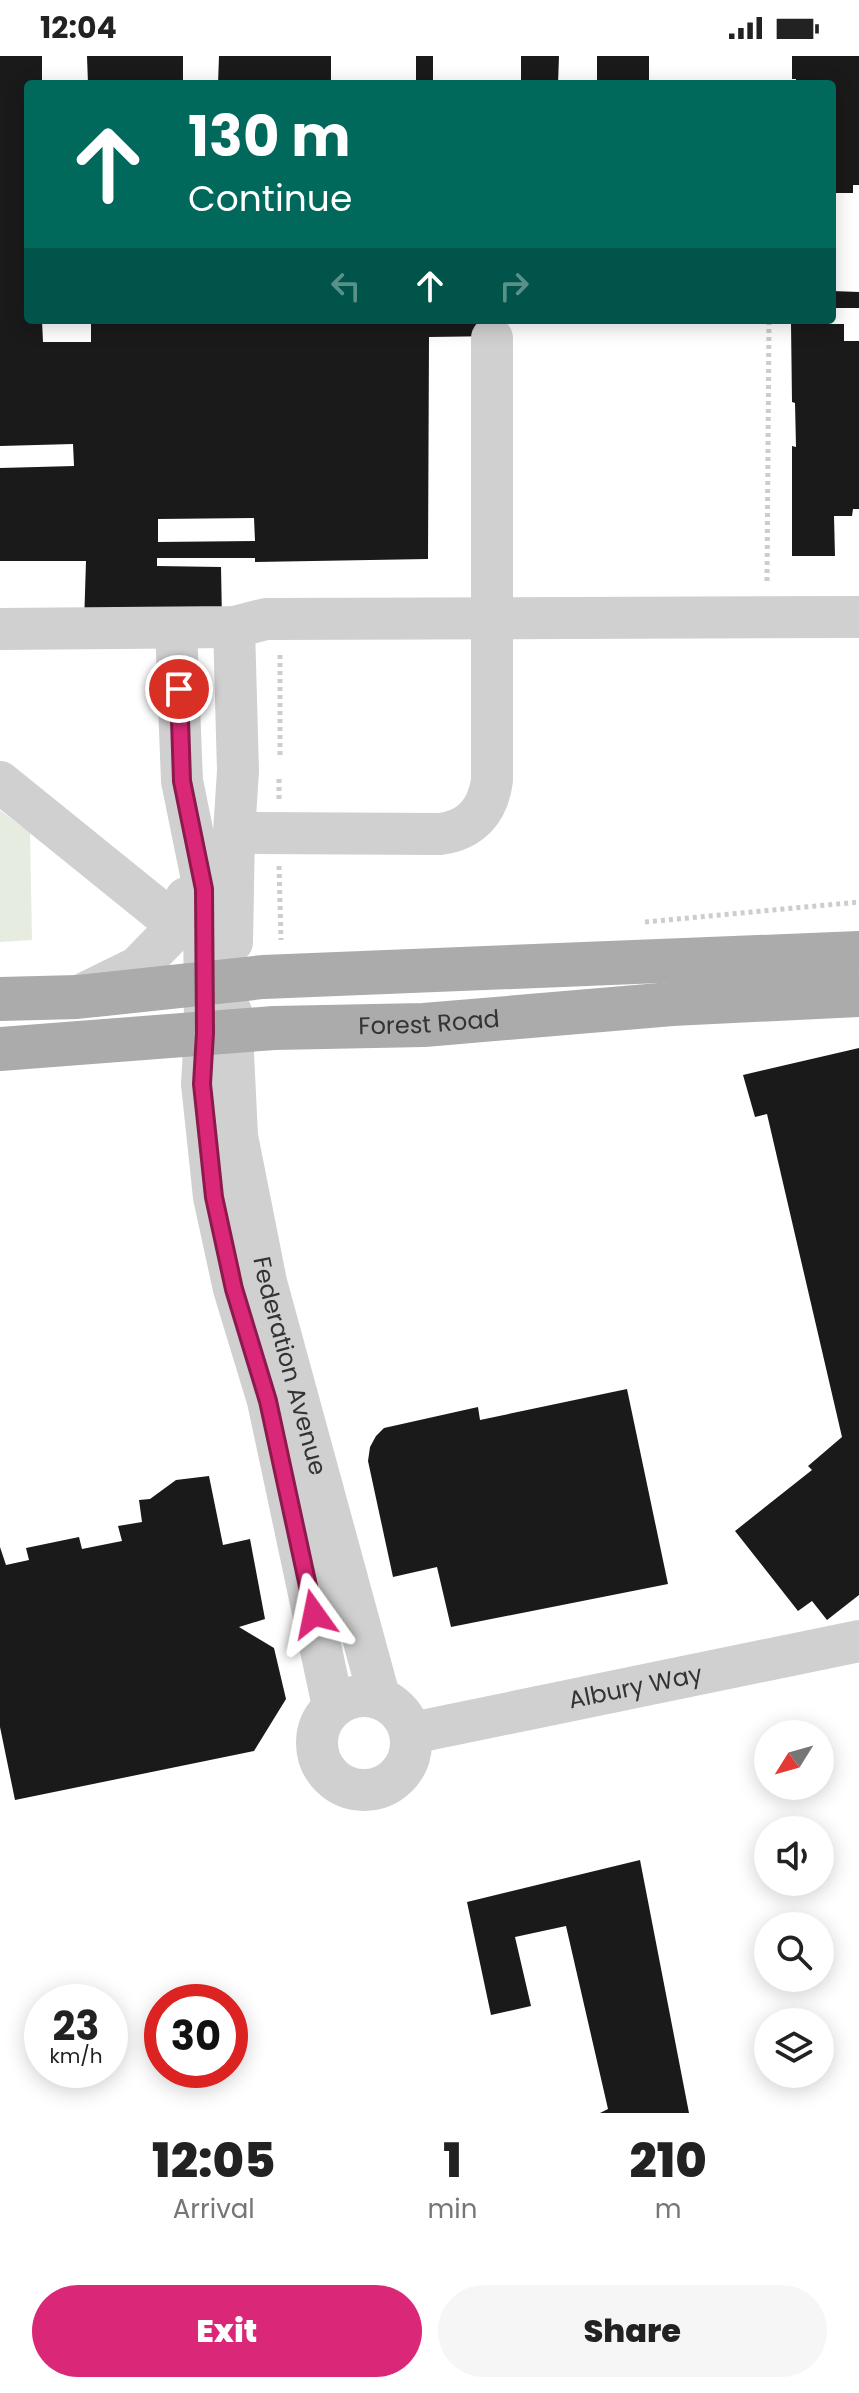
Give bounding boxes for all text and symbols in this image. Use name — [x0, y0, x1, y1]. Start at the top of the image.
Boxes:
text: 12:04 — [40, 6, 117, 49]
text: 130 m — [188, 97, 351, 176]
icon: ahead — [56, 112, 160, 216]
text: Continue — [188, 173, 352, 224]
icon: left — [324, 264, 368, 308]
icon: ahead — [408, 264, 452, 308]
icon: right — [492, 264, 536, 308]
pin — [145, 655, 213, 723]
icon: arrive — [157, 667, 201, 711]
street label: Forest Road — [358, 1002, 501, 1042]
street label: Federation Avenue — [245, 1254, 335, 1479]
position arrow — [272, 1572, 356, 1656]
street label: Albury Way — [565, 1657, 706, 1716]
north arrow — [754, 1720, 834, 1800]
map controls — [754, 1720, 834, 2088]
button: sound — [754, 1816, 834, 1896]
button: search — [754, 1912, 834, 1992]
speed limit sign: 30 — [144, 1984, 248, 2088]
text: 23 — [52, 1998, 100, 2054]
button: layers — [754, 2008, 834, 2088]
text: km/h — [49, 2042, 103, 2070]
text: 12:05 — [152, 2127, 275, 2194]
text: 1 — [443, 2127, 462, 2194]
text: 210 — [629, 2127, 707, 2194]
text: Arrival — [173, 2191, 255, 2227]
text: min — [428, 2191, 477, 2227]
text: m — [655, 2191, 682, 2227]
button: Exit — [32, 2285, 422, 2377]
button: Share — [438, 2285, 827, 2377]

